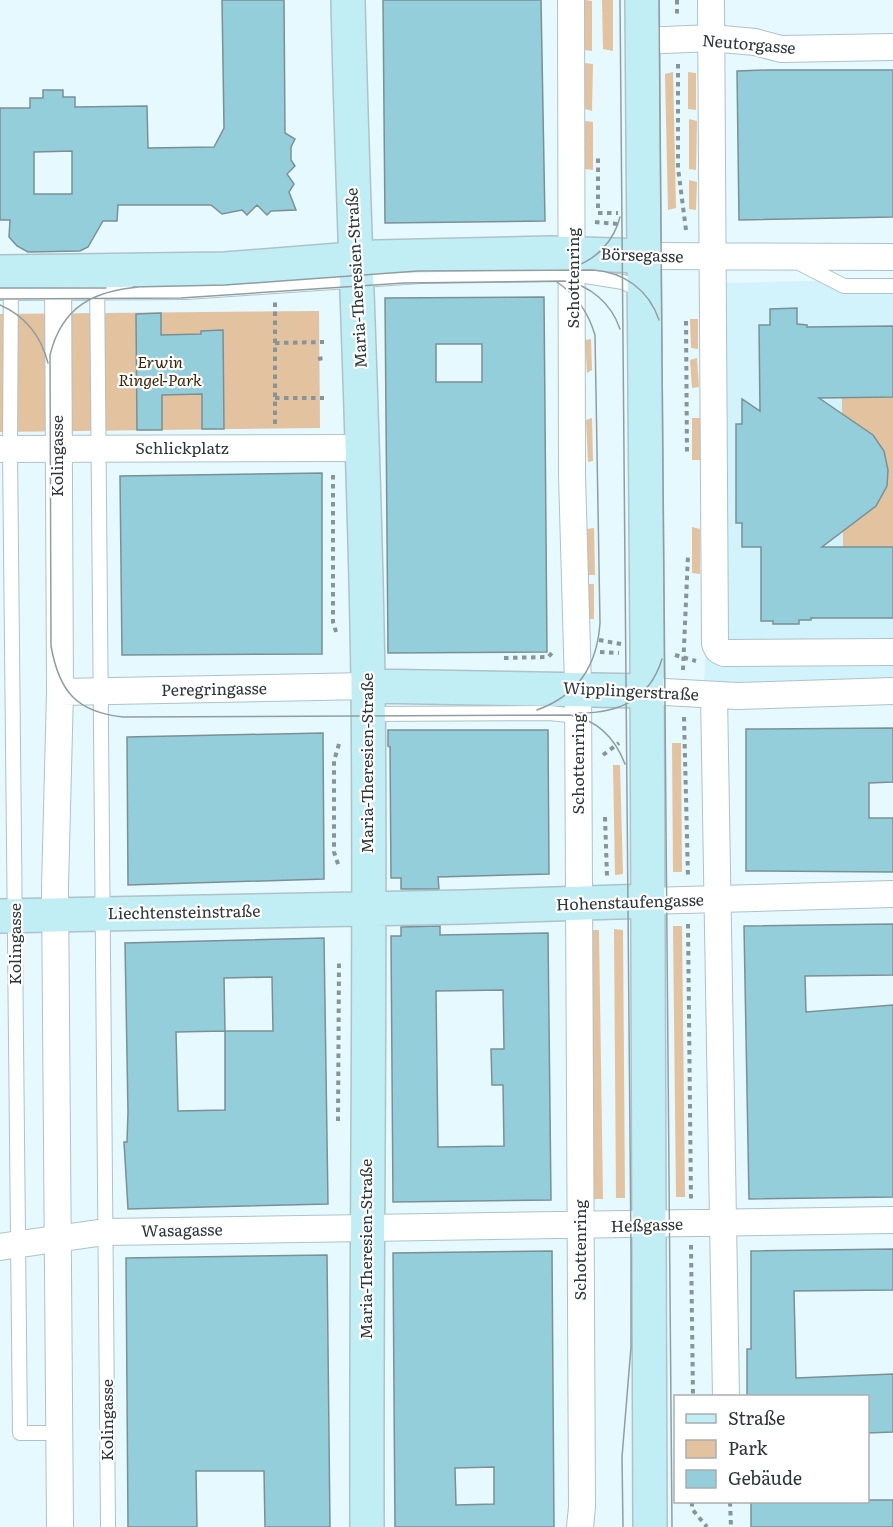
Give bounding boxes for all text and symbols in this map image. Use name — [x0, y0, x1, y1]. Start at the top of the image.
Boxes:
street label: Neutorgasse — [701, 27, 797, 59]
street label: Maria-Theresien-Straße — [338, 187, 372, 369]
street label: Schottenring — [560, 227, 584, 328]
street label: Börsegasse — [600, 241, 684, 267]
park label: Erwin Ringel-Park — [118, 349, 202, 391]
street label: Kolingasse — [44, 415, 68, 497]
street label: Schlickplatz — [135, 435, 229, 459]
street label: Maria-Theresien-Straße — [354, 673, 378, 853]
street label: Wipplingerstraße — [563, 674, 700, 706]
street label: Peregringasse — [161, 675, 267, 701]
street label: Schottenring — [565, 713, 589, 814]
street label: Hohenstaufengasse — [556, 886, 704, 916]
street label: Liechtensteinstraße — [107, 898, 261, 924]
street label: Kolingasse — [2, 903, 26, 985]
street label: Maria-Theresien-Straße — [353, 1159, 377, 1339]
street label: Schottenring — [567, 1199, 591, 1300]
street label: Heßgasse — [610, 1211, 684, 1237]
street label: Wasagasse — [141, 1216, 223, 1242]
street label: Kolingasse — [94, 1379, 118, 1461]
legend — [674, 1395, 869, 1503]
text: Straße — [728, 1404, 785, 1431]
text: Park — [728, 1434, 769, 1461]
text: Gebäude — [728, 1464, 802, 1491]

